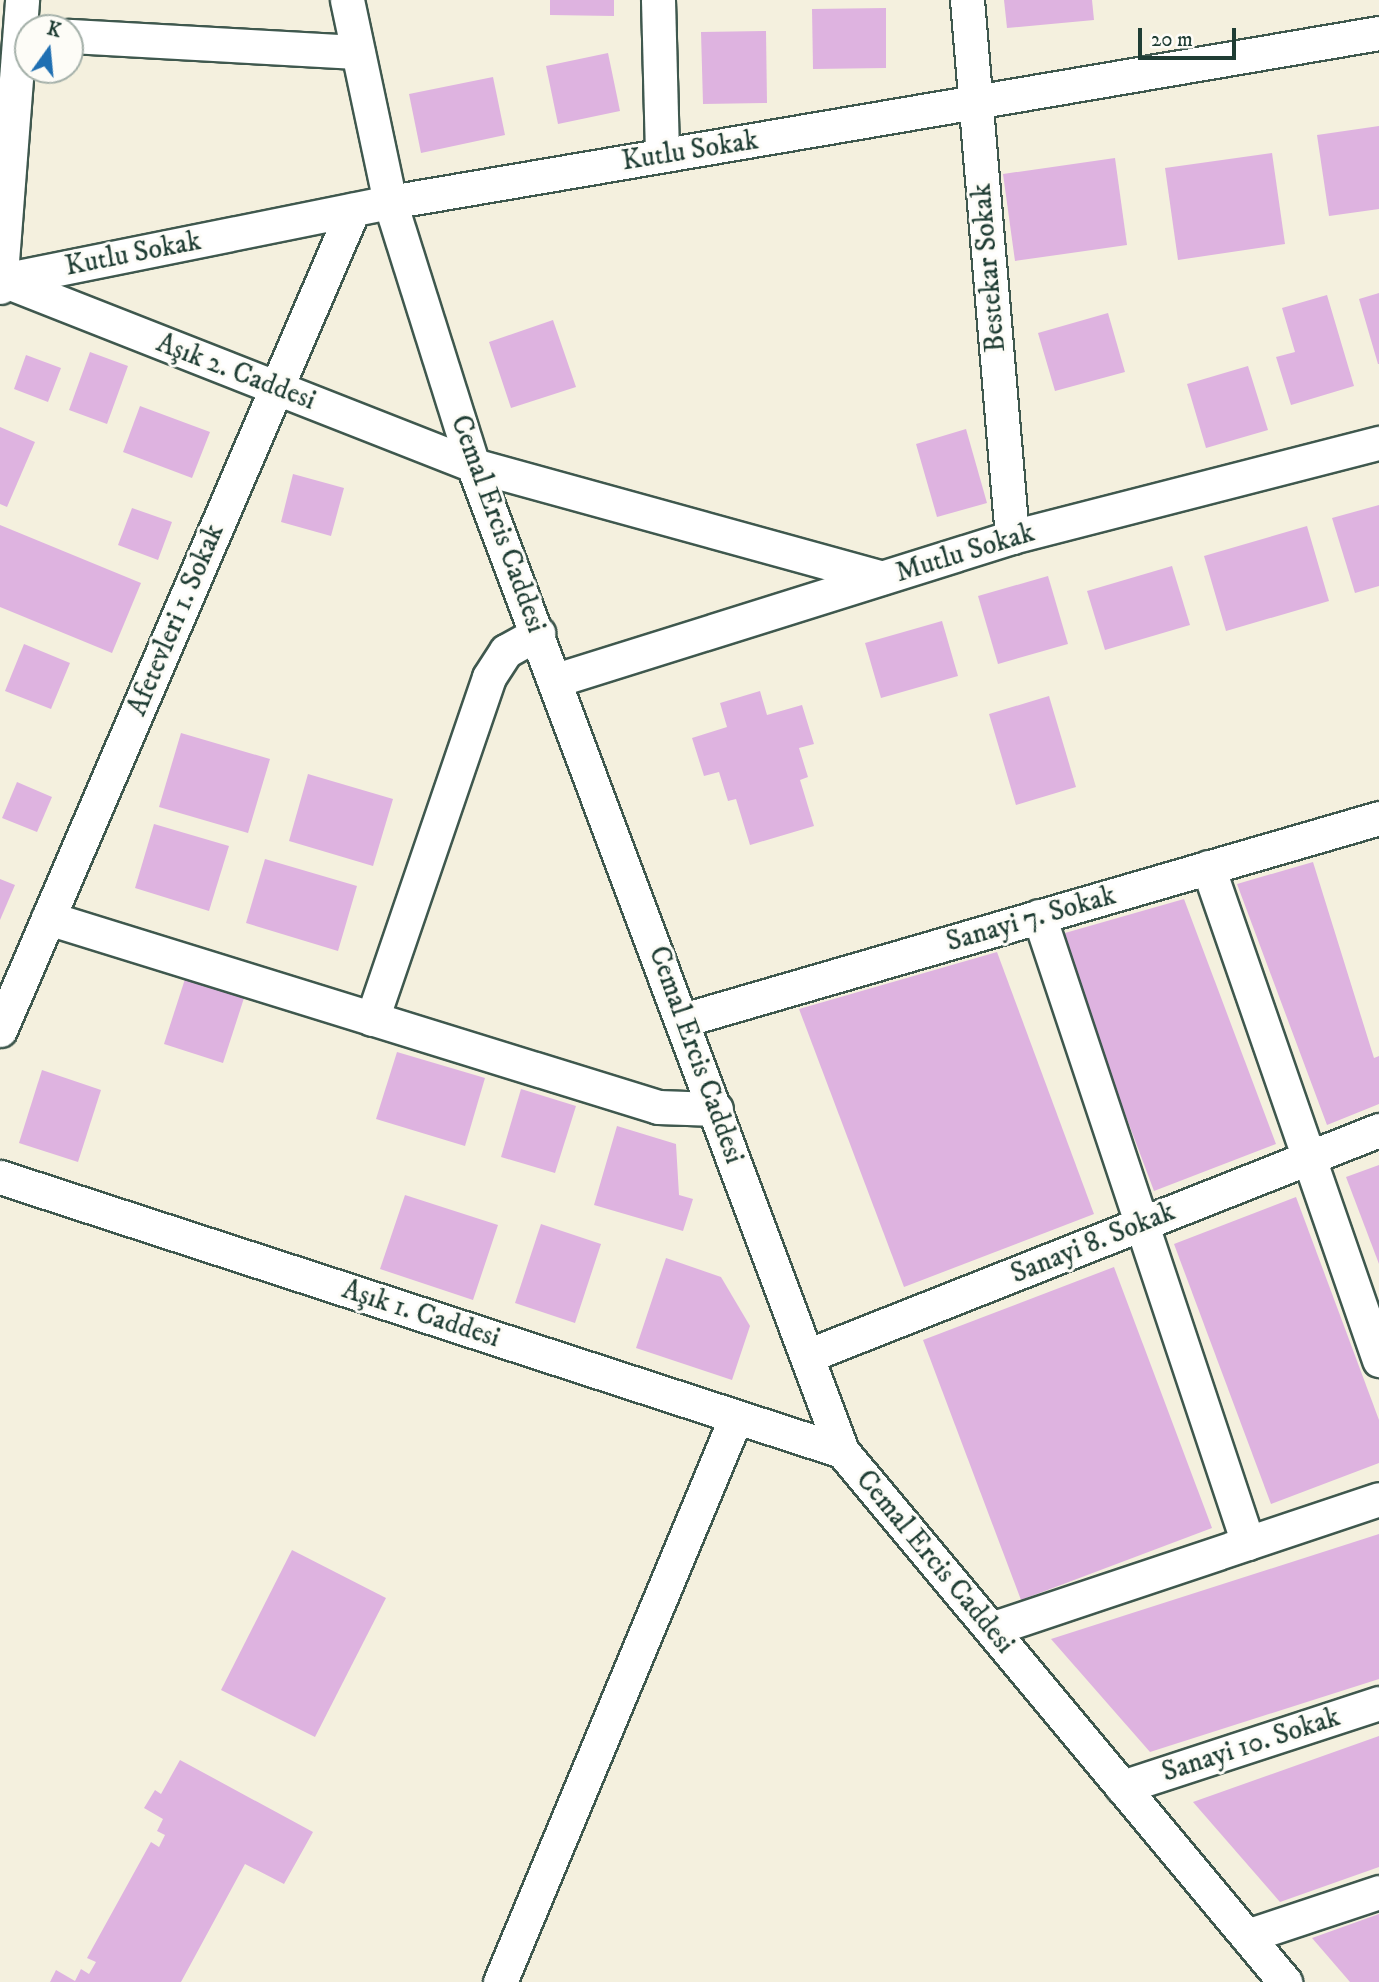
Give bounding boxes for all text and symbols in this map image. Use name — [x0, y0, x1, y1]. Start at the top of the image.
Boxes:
north arrow — [14, 14, 84, 84]
scale bar — [1141, 14, 1239, 58]
text: K — [45, 17, 63, 43]
text: 20 m — [1151, 27, 1193, 53]
street label: Kutlu Sokak — [619, 124, 761, 178]
street label: Bestekar Sokak — [965, 182, 1013, 354]
street label: Kutlu Sokak — [62, 224, 204, 284]
street label: Aşık 2. Caddesi — [152, 326, 320, 418]
street label: Cemal Ercis Caddesi — [443, 411, 553, 637]
street label: Mutlu Sokak — [892, 516, 1038, 590]
street label: Afetevleri 1. Sokak — [121, 519, 231, 721]
street label: Sanayi 7. Sokak — [942, 879, 1120, 959]
street label: Cemal Ercis Caddesi — [641, 942, 751, 1168]
street label: Sanayi 8. Sokak — [1006, 1195, 1180, 1291]
street label: Aşık 1. Caddesi — [338, 1273, 504, 1355]
street label: Cemal Ercis Caddesi — [849, 1464, 1021, 1660]
street label: Sanayi 10. Sokak — [1158, 1700, 1344, 1790]

